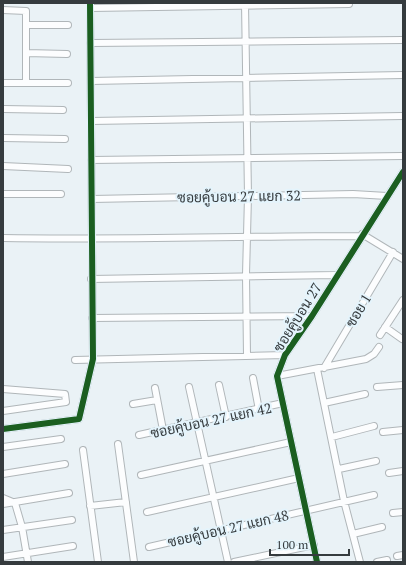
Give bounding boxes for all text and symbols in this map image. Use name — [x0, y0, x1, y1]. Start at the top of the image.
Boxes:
street label: ซอยคู้บอน 27 แยก 32 — [177, 185, 301, 208]
street label: ซอยคู้บอน 27 — [268, 279, 327, 356]
street label: ซอย 1 — [341, 290, 375, 330]
street label: ซอยคู้บอน 27 แยก 42 — [149, 398, 274, 443]
street label: ซอยคู้บอน 27 แยก 48 — [166, 505, 291, 552]
scale bar — [270, 531, 349, 557]
text: 100 m — [276, 537, 309, 552]

